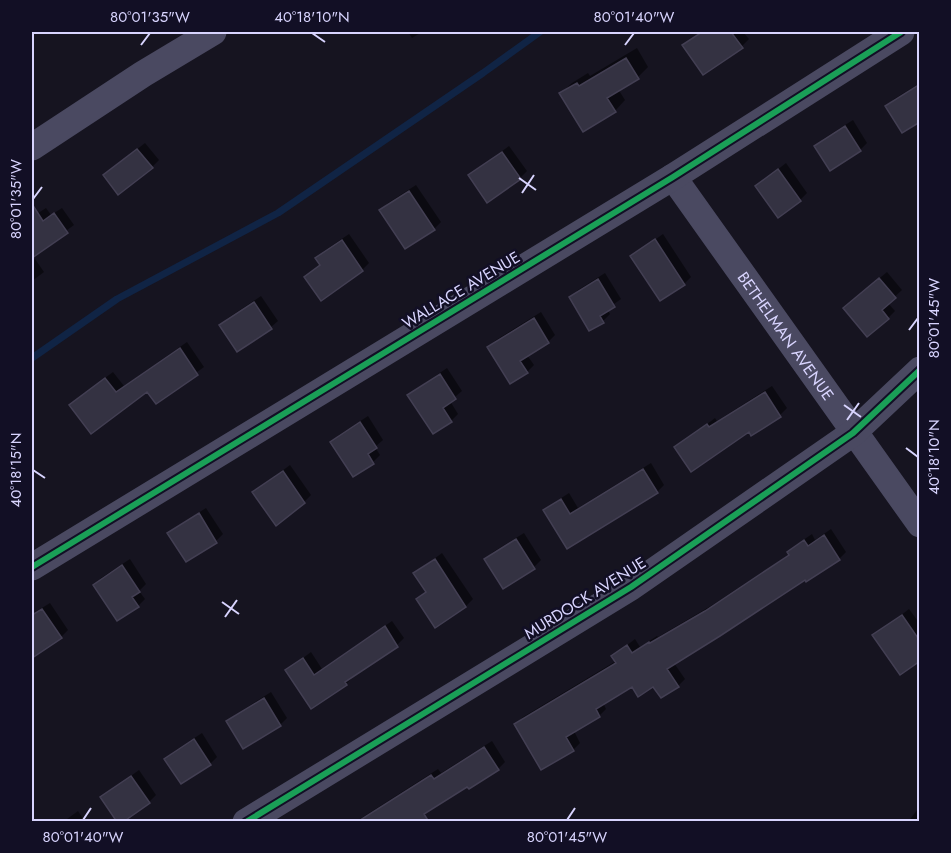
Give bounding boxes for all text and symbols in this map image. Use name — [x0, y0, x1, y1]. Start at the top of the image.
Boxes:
text: 80°01'35"W — [110, 6, 190, 28]
text: 40°18'10"N — [274, 6, 350, 28]
text: 80°01'40"W — [594, 6, 675, 28]
text: 80°01'35"W — [5, 159, 27, 239]
street label: WALLACE AVENUE — [398, 246, 524, 334]
street label: BETHELMAN AVENUE — [732, 267, 840, 405]
text: 80°01'45"W — [923, 278, 945, 358]
text: 40°18'10"N — [923, 419, 945, 495]
text: 40°18'15"N — [5, 433, 27, 507]
street label: MURDOCK AVENUE — [520, 551, 650, 645]
text: 80°01'40"W — [43, 826, 124, 848]
text: 80°01'45"W — [527, 826, 607, 848]

